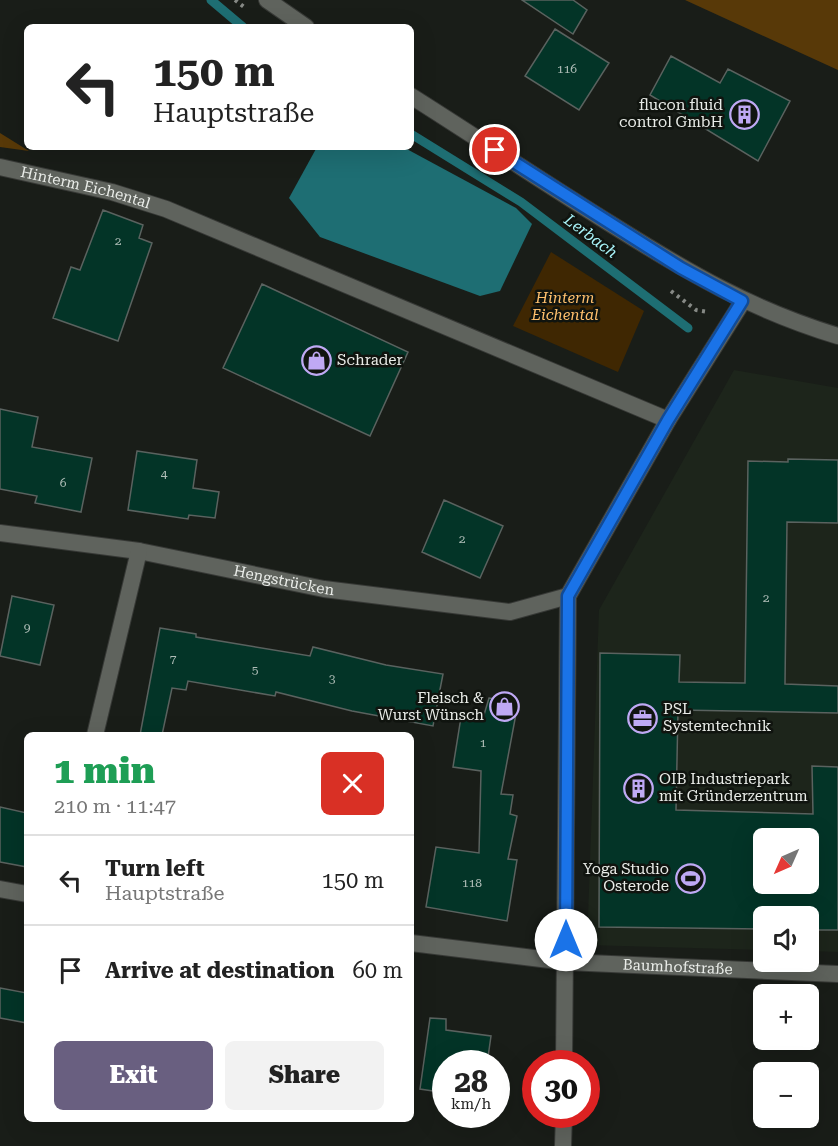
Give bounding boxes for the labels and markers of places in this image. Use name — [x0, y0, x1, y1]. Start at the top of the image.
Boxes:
place label: flucon fluid control GmbH — [619, 96, 723, 131]
building icon: flucon fluid control GmbH — [728, 98, 760, 130]
pin — [469, 124, 520, 175]
shop icon: Schrader — [300, 344, 332, 376]
place label: Schrader — [337, 351, 403, 369]
place label: Fleisch & Wurst Wünsch — [378, 689, 484, 724]
shop icon: Fleisch & Wurst Wünsch — [489, 691, 521, 723]
place label: PSL Systemtechnik — [663, 700, 772, 735]
office icon: PSL Systemtechnik — [626, 702, 658, 734]
place label: OIB Industriepark mit Gründerzentrum — [659, 770, 808, 805]
building icon: OIB Industriepark mit Gründerzentrum — [622, 772, 654, 804]
place label: Yoga Studio Osterode — [583, 860, 669, 895]
sports icon: Yoga Studio Osterode — [674, 862, 706, 894]

